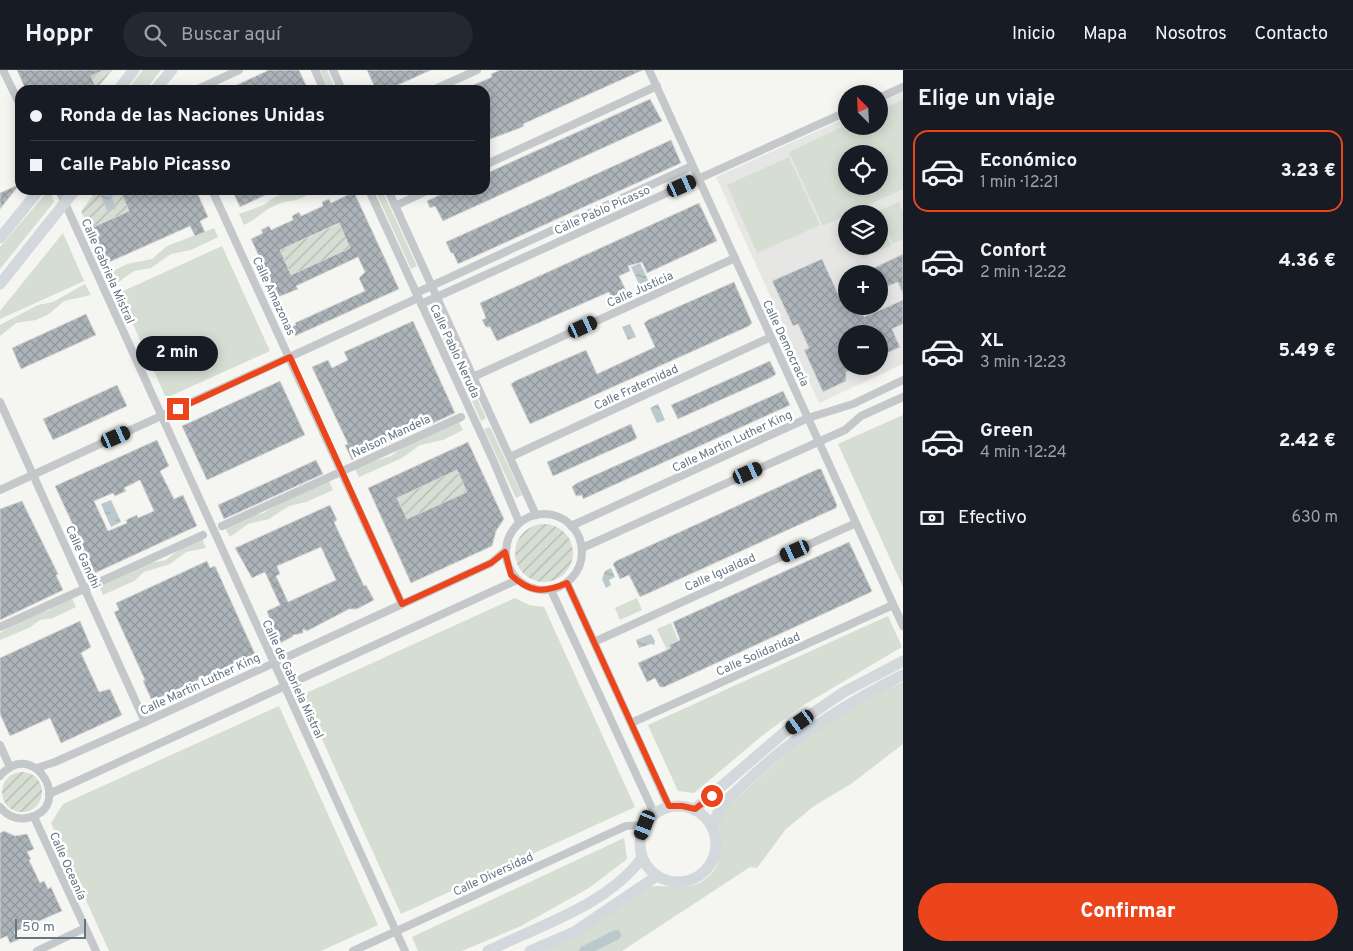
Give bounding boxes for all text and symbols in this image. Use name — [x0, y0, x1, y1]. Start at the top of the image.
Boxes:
search box — [123, 12, 473, 57]
text: Hoppr — [25, 20, 93, 50]
icon: search — [141, 21, 169, 49]
text: Buscar aquí — [181, 23, 281, 47]
text: Inicio — [1012, 23, 1055, 46]
text: Mapa — [1083, 23, 1127, 46]
text: Nosotros — [1155, 23, 1227, 46]
text: Contacto — [1255, 23, 1328, 46]
north arrow — [838, 85, 888, 135]
map controls — [838, 85, 888, 375]
text: Elige un viaje — [918, 86, 1055, 113]
text: Ronda de las Naciones Unidas — [60, 104, 325, 128]
button: locate — [838, 145, 888, 195]
icon: car — [920, 149, 965, 194]
text: Económico — [980, 149, 1077, 173]
text: Calle Pablo Picasso — [60, 153, 231, 177]
text: 3.23 € — [1280, 159, 1336, 183]
car — [665, 173, 698, 199]
text: 1 min · 12:21 — [980, 173, 1059, 193]
street label: Calle Pablo Picasso — [552, 182, 653, 239]
button: layers — [838, 205, 888, 255]
street label: Calle Gabriela Mistral — [77, 216, 137, 326]
icon: car — [920, 239, 965, 284]
text: Confort — [980, 239, 1046, 263]
text: 4.36 € — [1279, 249, 1336, 273]
street label: Calle Amazonas — [248, 254, 298, 338]
text: 2 min · 12:22 — [980, 263, 1067, 283]
button: + — [838, 265, 888, 315]
street label: Calle Justicia — [605, 268, 676, 312]
street label: Calle Democracia — [758, 298, 812, 389]
street label: Calle Pablo Neruda — [425, 302, 483, 401]
car — [566, 314, 599, 340]
button: − — [838, 325, 888, 375]
icon: car — [920, 329, 965, 374]
text: XL — [980, 329, 1003, 353]
callout: 2 min — [137, 336, 219, 372]
text: 5.49 € — [1278, 339, 1336, 363]
text: 2 min — [156, 343, 198, 363]
text: 3 min · 12:23 — [980, 353, 1066, 373]
street label: Calle Fraternidad — [592, 361, 681, 414]
route end — [167, 398, 189, 420]
street label: Calle Martin Luther King — [670, 407, 795, 477]
street label: Nelson Mandela — [349, 412, 433, 462]
icon: car — [920, 419, 965, 464]
text: Green — [980, 419, 1033, 443]
car — [99, 424, 132, 450]
text: 2.42 € — [1279, 429, 1336, 453]
text: 4 min · 12:24 — [980, 443, 1067, 463]
car — [731, 460, 764, 486]
icon: cash — [918, 504, 946, 532]
text: Efectivo — [958, 506, 1027, 530]
text: 630 m — [1291, 508, 1338, 528]
street label: Calle Gandhi — [61, 523, 103, 592]
car — [778, 538, 811, 564]
street label: Calle Igualdad — [682, 550, 758, 596]
street label: Calle de Gabriela Mistral — [257, 617, 327, 741]
street label: Calle Solidaridad — [714, 629, 803, 681]
street label: Calle Martin Luther King — [138, 650, 263, 720]
car — [783, 707, 816, 737]
route start — [701, 785, 723, 807]
car — [632, 808, 657, 842]
street label: Calle Oceanía — [45, 830, 89, 903]
street label: Calle Diversidad — [451, 849, 536, 900]
button: Confirmar — [918, 883, 1338, 941]
scale bar — [15, 916, 86, 939]
text: 50 m — [22, 919, 55, 936]

